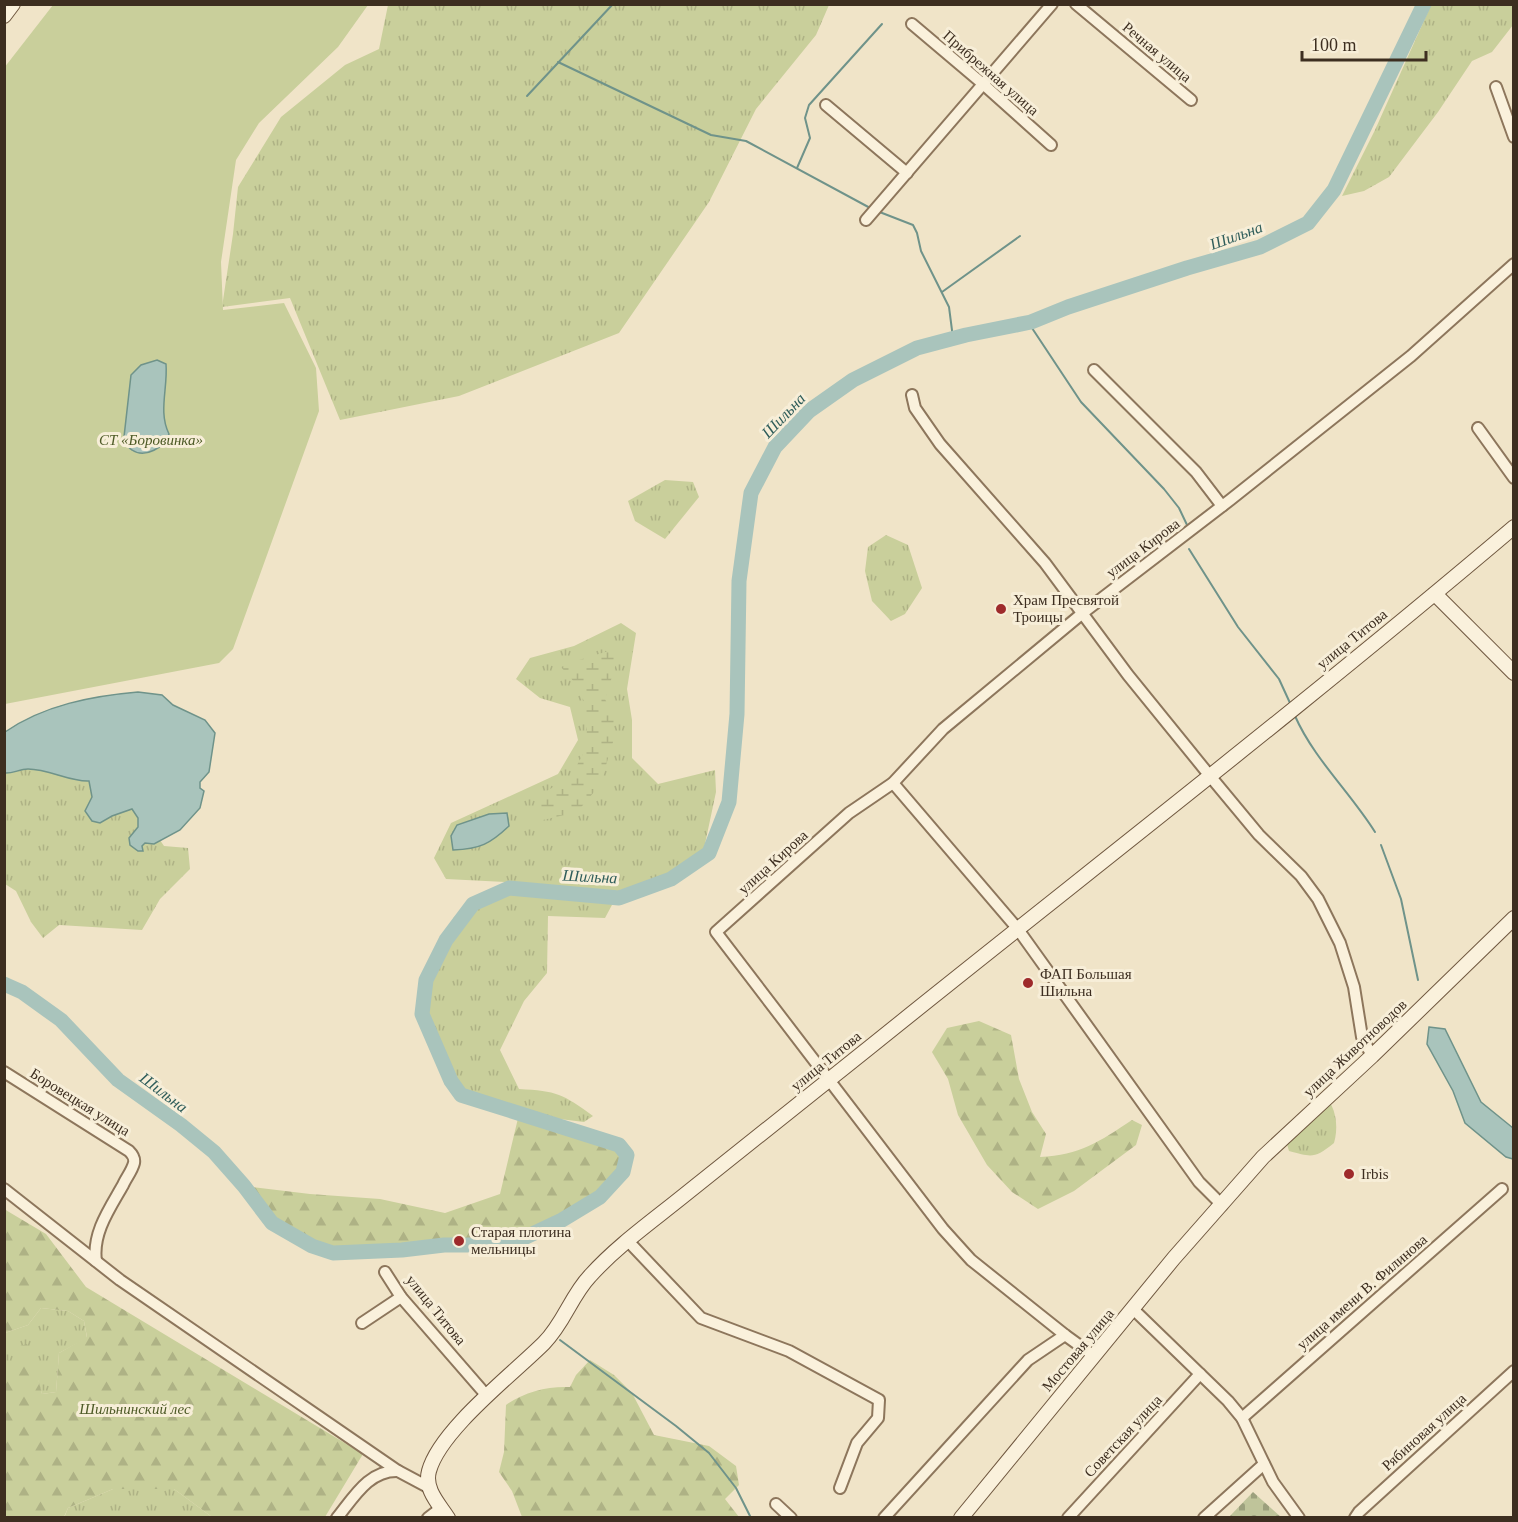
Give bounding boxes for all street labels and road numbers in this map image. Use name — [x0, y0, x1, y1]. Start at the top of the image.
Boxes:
street label: Речная улица — [1120, 19, 1195, 85]
street label: Прибрежная улица — [940, 27, 1042, 119]
street label: улица Кирова — [1103, 515, 1183, 581]
street label: улица Титова — [1314, 606, 1390, 672]
street label: улица Кирова — [735, 827, 811, 897]
street label: улица Животноводов — [1300, 996, 1410, 1100]
street label: улица Титова — [788, 1028, 864, 1094]
street label: Боровецкая улица — [27, 1065, 133, 1139]
street label: улица имени В. Филинова — [1294, 1231, 1430, 1353]
street label: улица Титова — [403, 1272, 469, 1348]
street label: Мостовая улица — [1039, 1305, 1117, 1394]
street label: Рябиновая улица — [1379, 1390, 1469, 1474]
street label: Советская улица — [1081, 1392, 1165, 1480]

